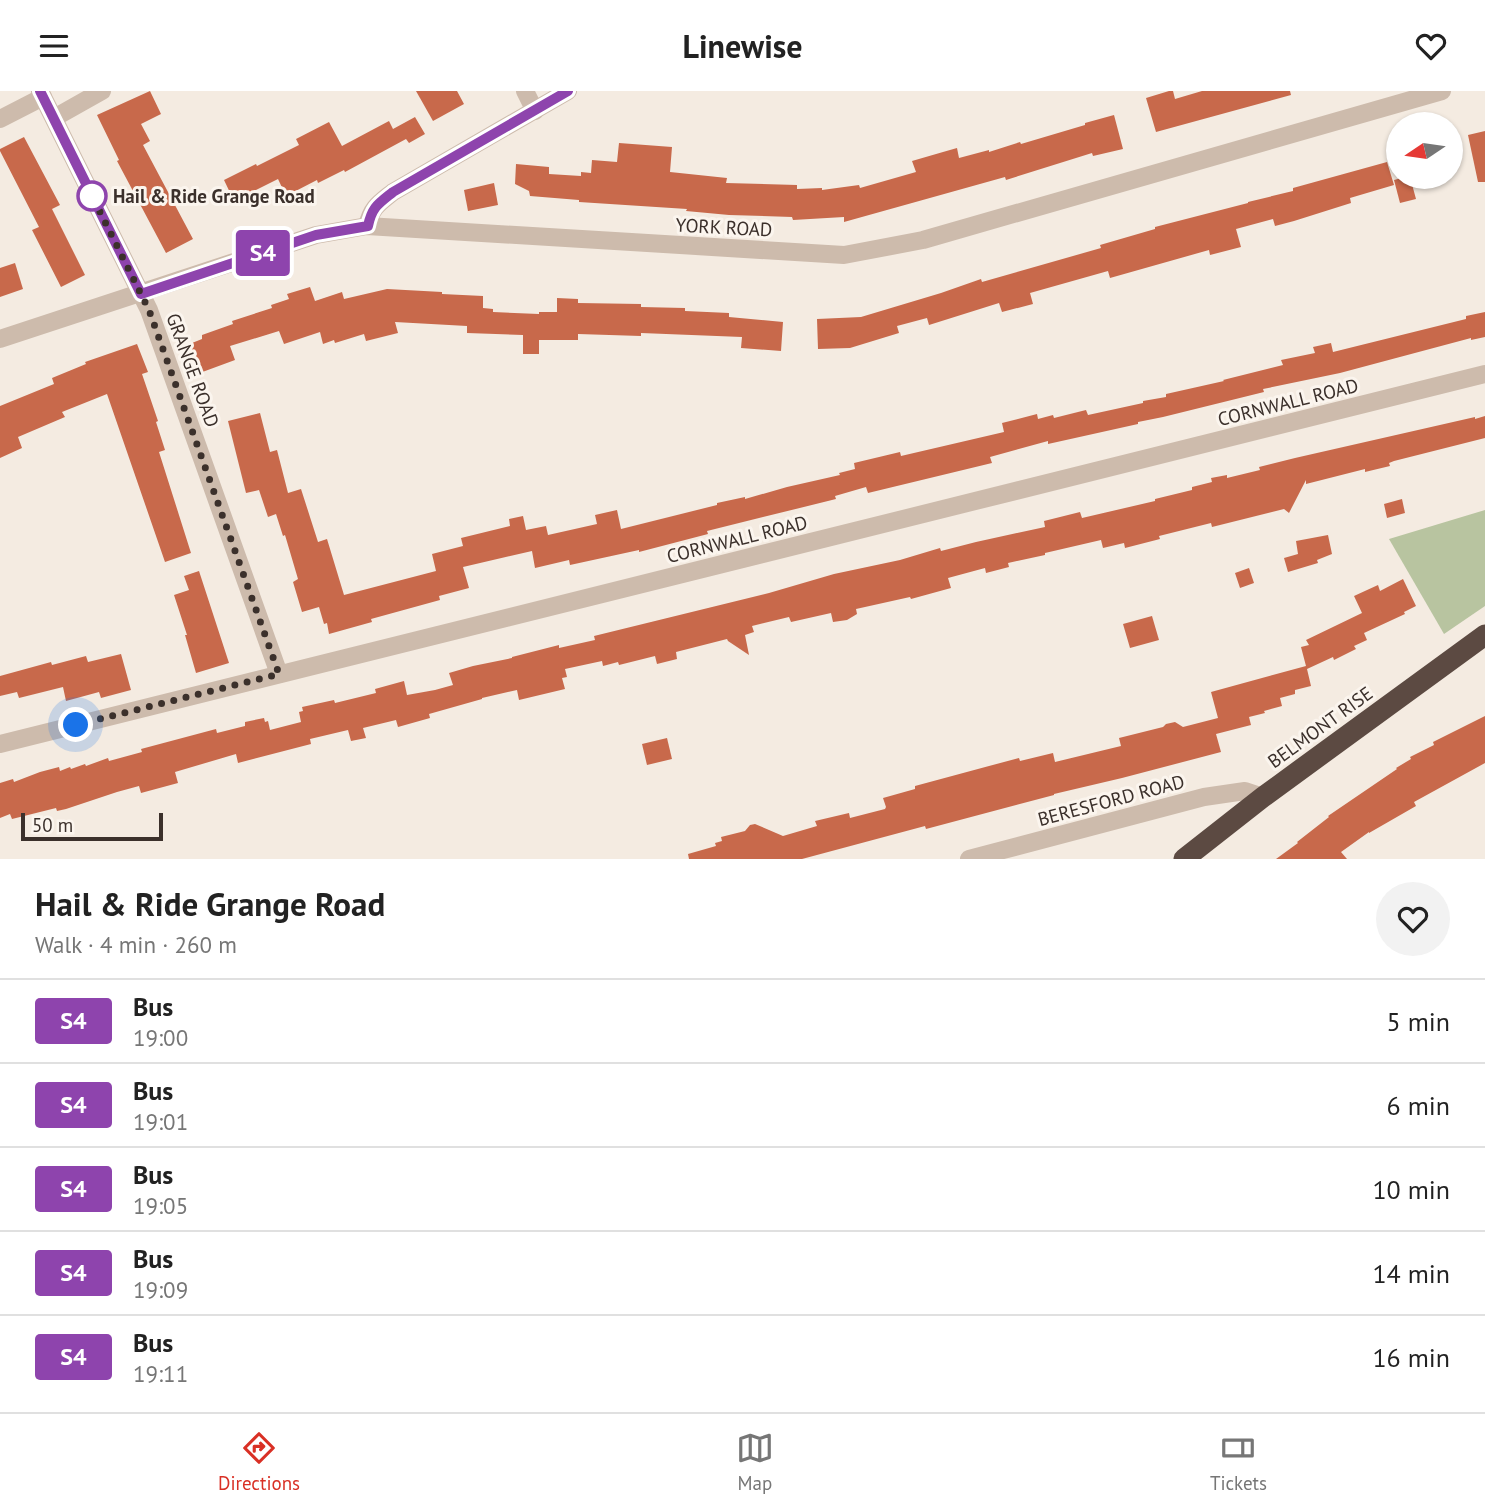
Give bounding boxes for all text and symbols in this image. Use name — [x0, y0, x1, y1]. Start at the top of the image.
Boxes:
text: Linewise — [682, 25, 803, 67]
icon: menu — [35, 27, 73, 65]
icon: heart — [1412, 27, 1450, 65]
north arrow — [1386, 112, 1463, 189]
map controls — [1386, 112, 1463, 189]
marker: Hail & Ride Grange Road — [77, 181, 107, 211]
place label: Hail & Ride Grange Road — [113, 184, 315, 208]
street label: YORK ROAD — [675, 212, 773, 242]
line badge: S4 — [232, 230, 294, 276]
text: S4 — [250, 237, 276, 268]
street label: GRANGE ROAD — [161, 310, 225, 430]
street label: CORNWALL ROAD — [1215, 373, 1361, 431]
street label: CORNWALL ROAD — [664, 510, 810, 568]
street label: BELMONT RISE — [1263, 681, 1377, 773]
your location — [58, 707, 93, 742]
street label: BERESFORD ROAD — [1035, 769, 1187, 831]
scale bar — [21, 810, 163, 842]
text: 50 m — [32, 813, 73, 837]
text: Hail & Ride Grange Road — [35, 882, 385, 925]
button: heart — [1376, 882, 1450, 956]
text: Walk · 4 min · 260 m — [35, 930, 237, 959]
text: Bus — [133, 990, 173, 1023]
text: S4 — [60, 1005, 87, 1036]
text: 5 min — [1387, 1005, 1450, 1038]
text: 19:00 — [133, 1023, 188, 1052]
text: Bus — [133, 1074, 173, 1107]
text: S4 — [60, 1089, 87, 1120]
text: 6 min — [1387, 1089, 1450, 1122]
text: 19:01 — [133, 1107, 188, 1136]
text: Bus — [133, 1158, 173, 1191]
text: S4 — [60, 1173, 87, 1204]
text: 10 min — [1372, 1173, 1450, 1206]
text: 19:05 — [133, 1191, 188, 1220]
text: Bus — [133, 1242, 173, 1275]
text: S4 — [60, 1257, 87, 1288]
text: 14 min — [1372, 1257, 1450, 1290]
text: 19:09 — [133, 1275, 188, 1304]
text: Bus — [133, 1326, 173, 1359]
text: S4 — [60, 1341, 87, 1372]
text: 16 min — [1372, 1341, 1450, 1374]
text: 19:11 — [133, 1359, 188, 1388]
tab: Directions — [218, 1429, 300, 1495]
tab: Map — [736, 1429, 774, 1495]
tab: Tickets — [1210, 1429, 1267, 1495]

